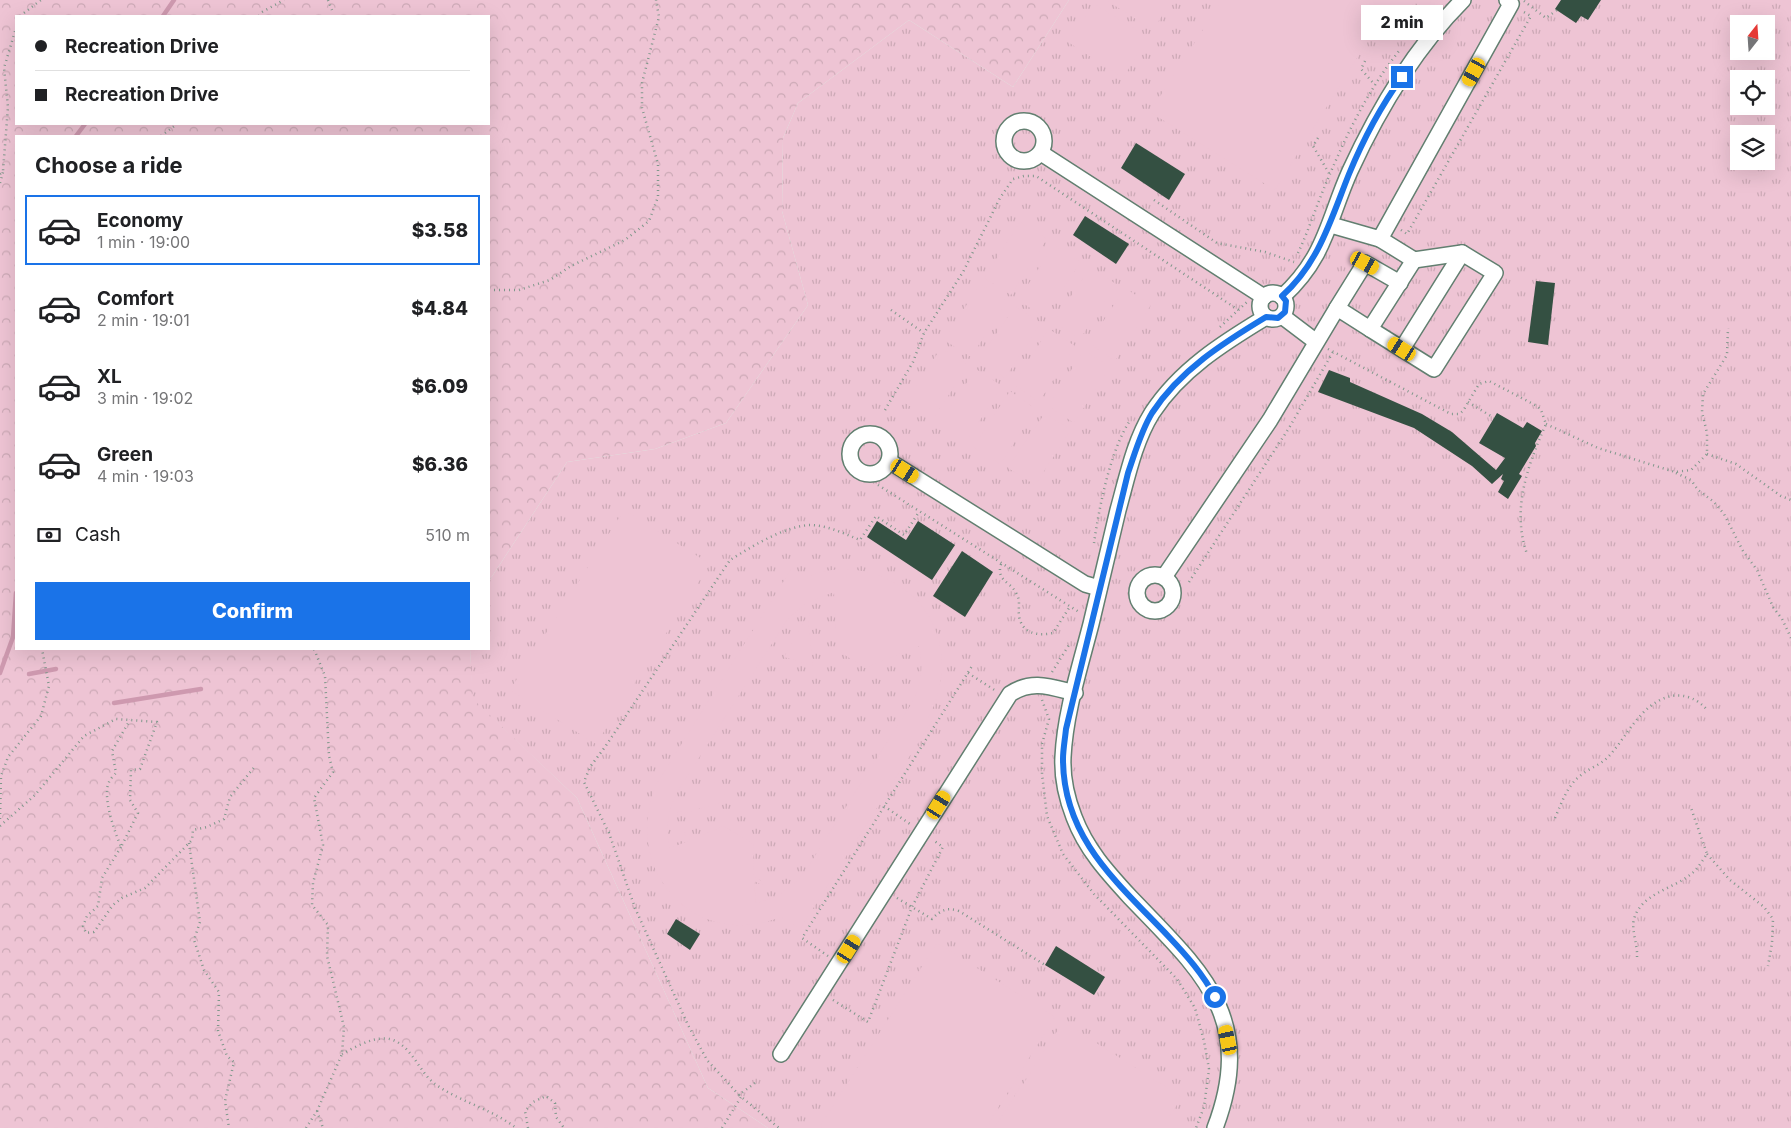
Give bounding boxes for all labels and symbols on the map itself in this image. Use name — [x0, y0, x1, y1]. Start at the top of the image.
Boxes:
callout: 2 min — [1361, 5, 1443, 40]
north arrow — [1730, 15, 1775, 60]
car — [1460, 55, 1487, 89]
route end — [1391, 66, 1413, 88]
car — [1348, 249, 1381, 277]
car — [1385, 335, 1418, 363]
car — [888, 457, 921, 485]
car — [924, 788, 953, 822]
car — [834, 932, 863, 966]
route start — [1204, 986, 1226, 1008]
car — [1217, 1024, 1238, 1056]

